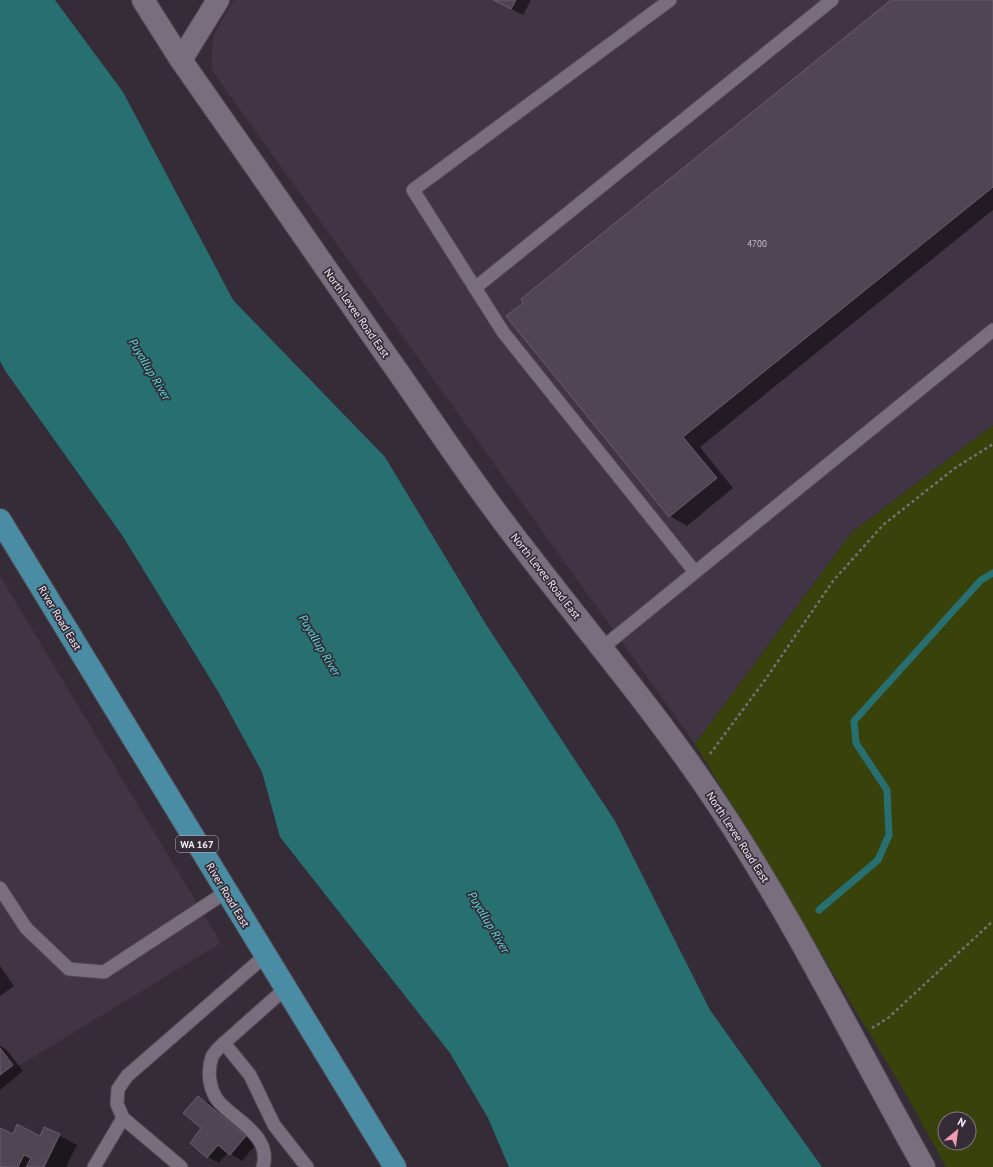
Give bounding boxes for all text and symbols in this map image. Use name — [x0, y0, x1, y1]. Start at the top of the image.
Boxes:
house number: 4700 — [747, 238, 767, 249]
street label: North Levee Road East — [321, 266, 393, 360]
water label: Puyallup River — [126, 335, 175, 404]
street label: North Levee Road East — [508, 530, 584, 622]
street label: River Road East — [35, 583, 85, 653]
water label: Puyallup River — [296, 611, 345, 680]
street label: North Levee Road East — [703, 789, 773, 885]
road number: WA 167 — [176, 836, 218, 852]
street label: River Road East — [203, 860, 253, 930]
water label: Puyallup River — [465, 888, 514, 957]
north arrow — [937, 1111, 977, 1151]
text: N — [955, 1114, 968, 1130]

